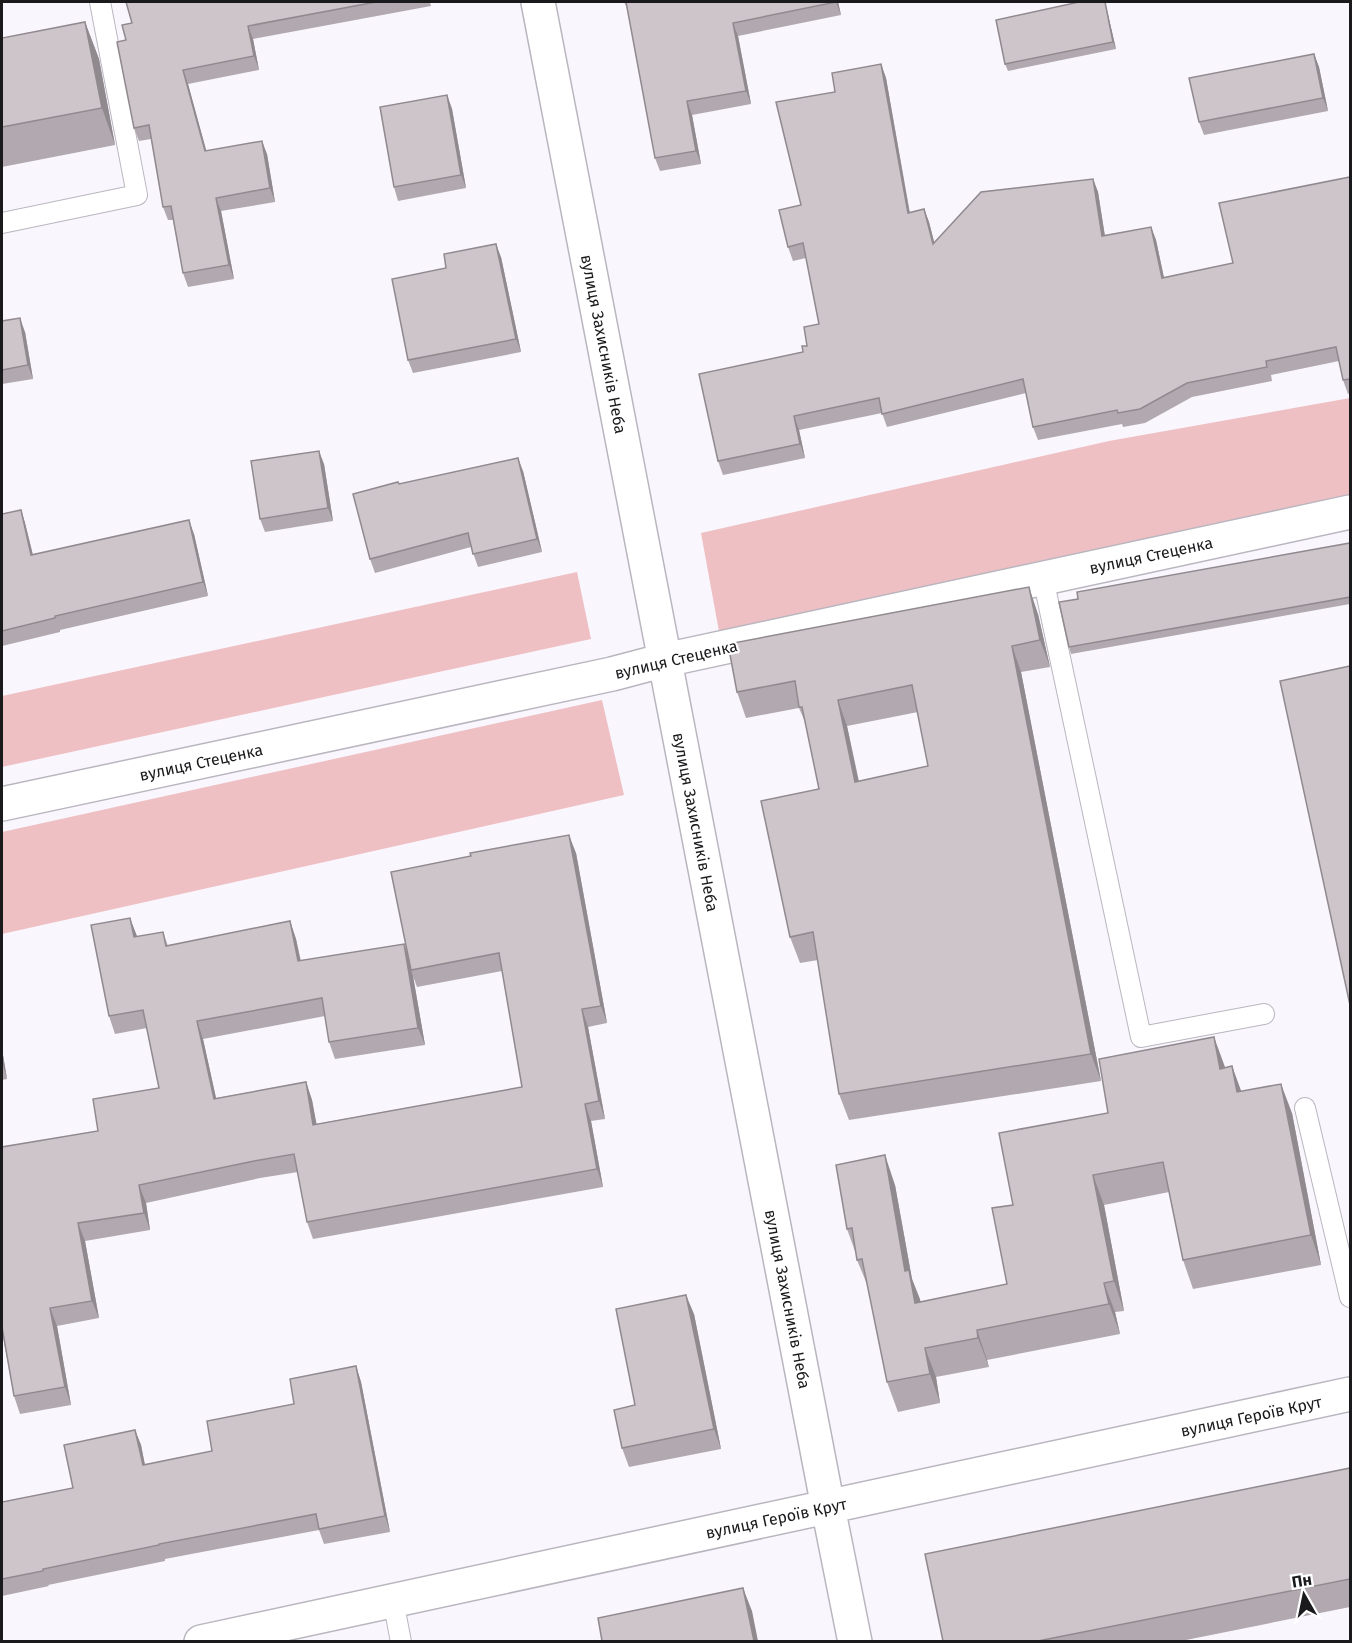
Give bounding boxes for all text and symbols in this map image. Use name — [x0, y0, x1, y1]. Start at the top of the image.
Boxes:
street label: вулиця Захисників Неба — [577, 253, 630, 435]
street label: вулиця Стеценка — [1088, 533, 1215, 578]
street label: вулиця Стеценка — [613, 636, 739, 683]
street label: вулиця Захисників Неба — [669, 731, 722, 913]
street label: вулиця Стеценка — [138, 740, 265, 785]
street label: вулиця Захисників Неба — [761, 1208, 814, 1390]
street label: вулиця Героїв Крут — [1179, 1392, 1324, 1441]
street label: вулиця Героїв Крут — [704, 1494, 849, 1543]
north arrow — [1274, 1565, 1334, 1625]
text: Пн — [1290, 1570, 1313, 1592]

